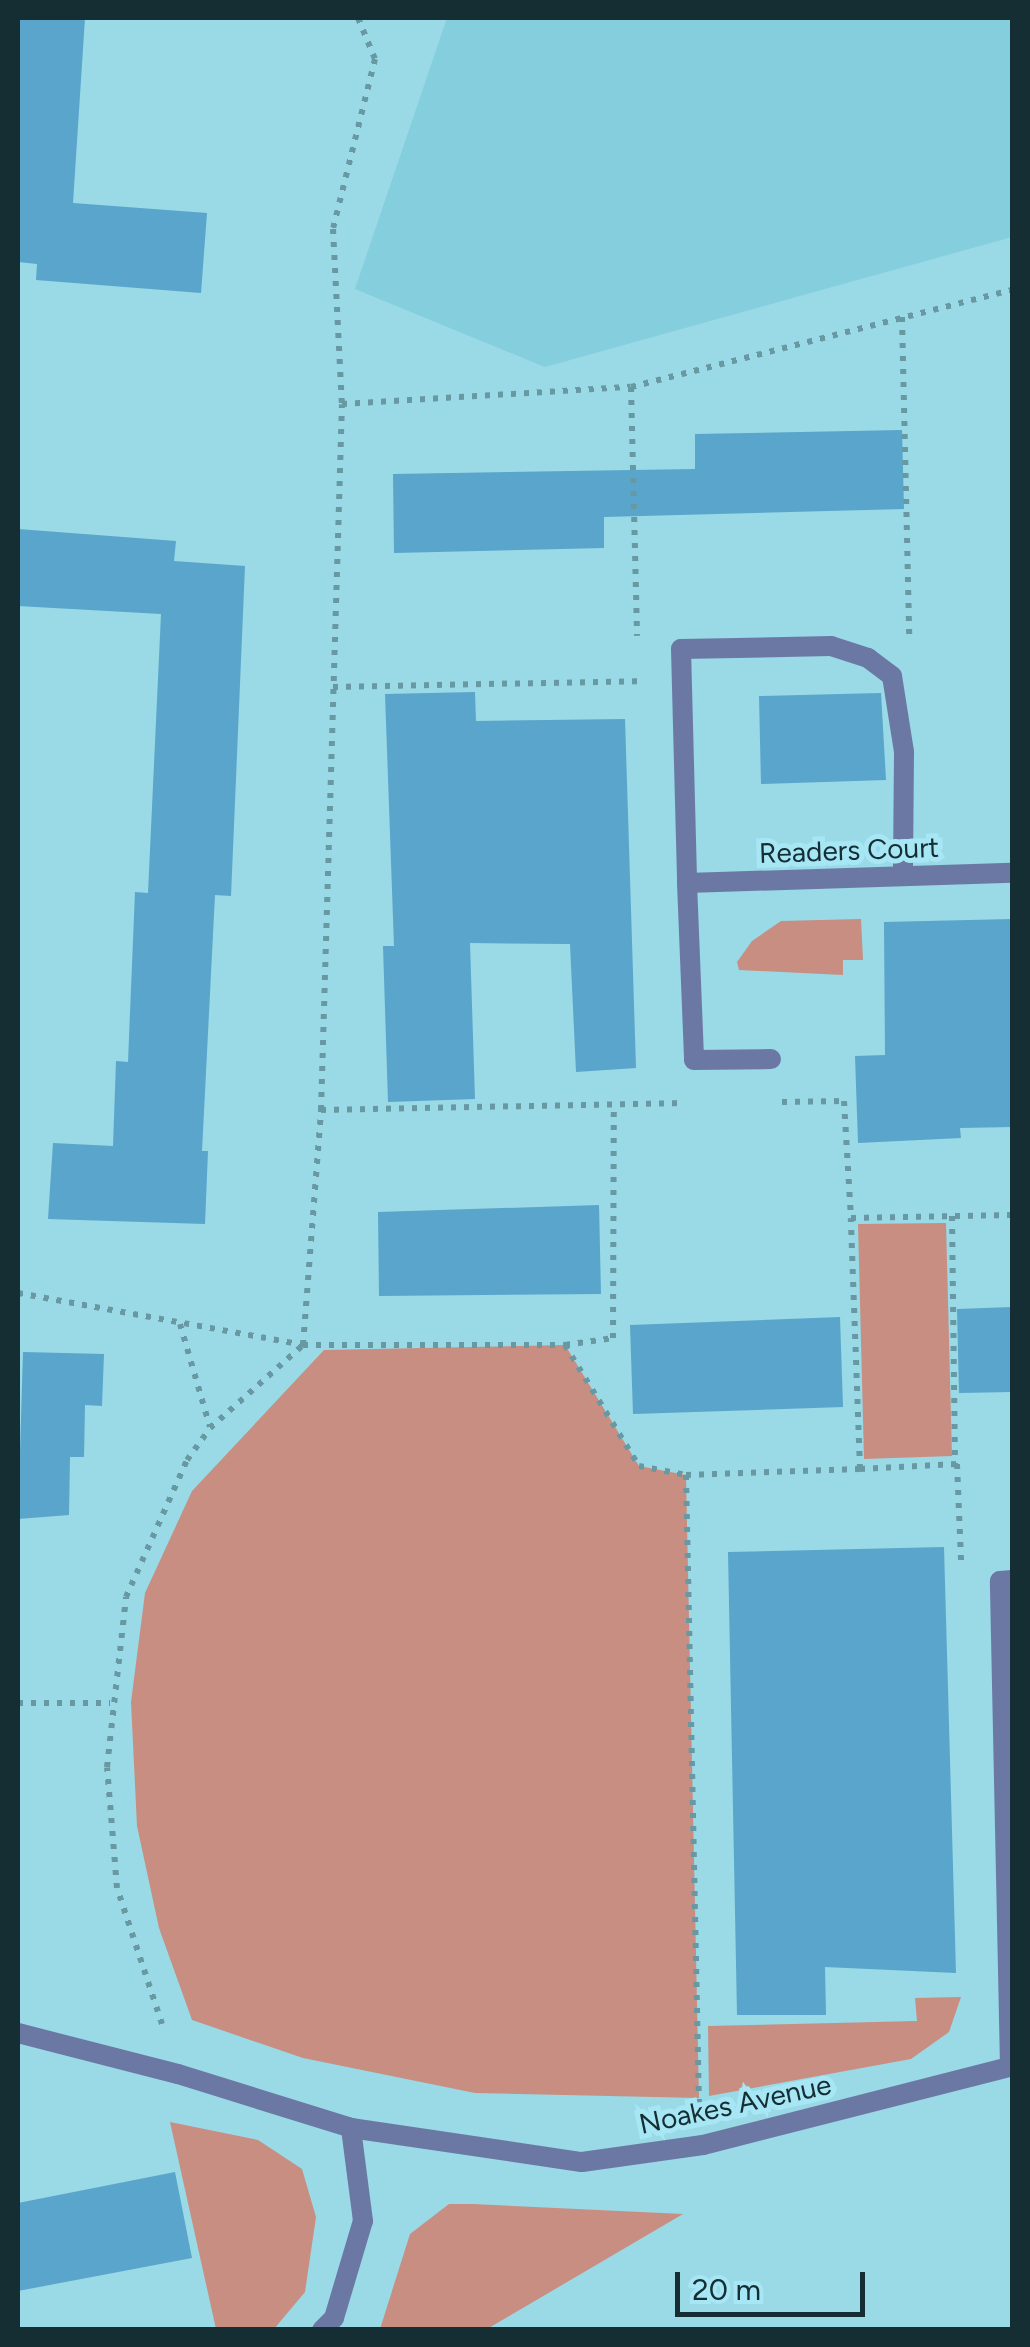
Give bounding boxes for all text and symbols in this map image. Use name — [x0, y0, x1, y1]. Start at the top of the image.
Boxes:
street label: Readers Court — [758, 830, 940, 870]
street label: Noakes Avenue — [636, 2067, 834, 2141]
scale bar — [680, 2252, 870, 2314]
text: 20 m — [692, 2271, 761, 2308]

